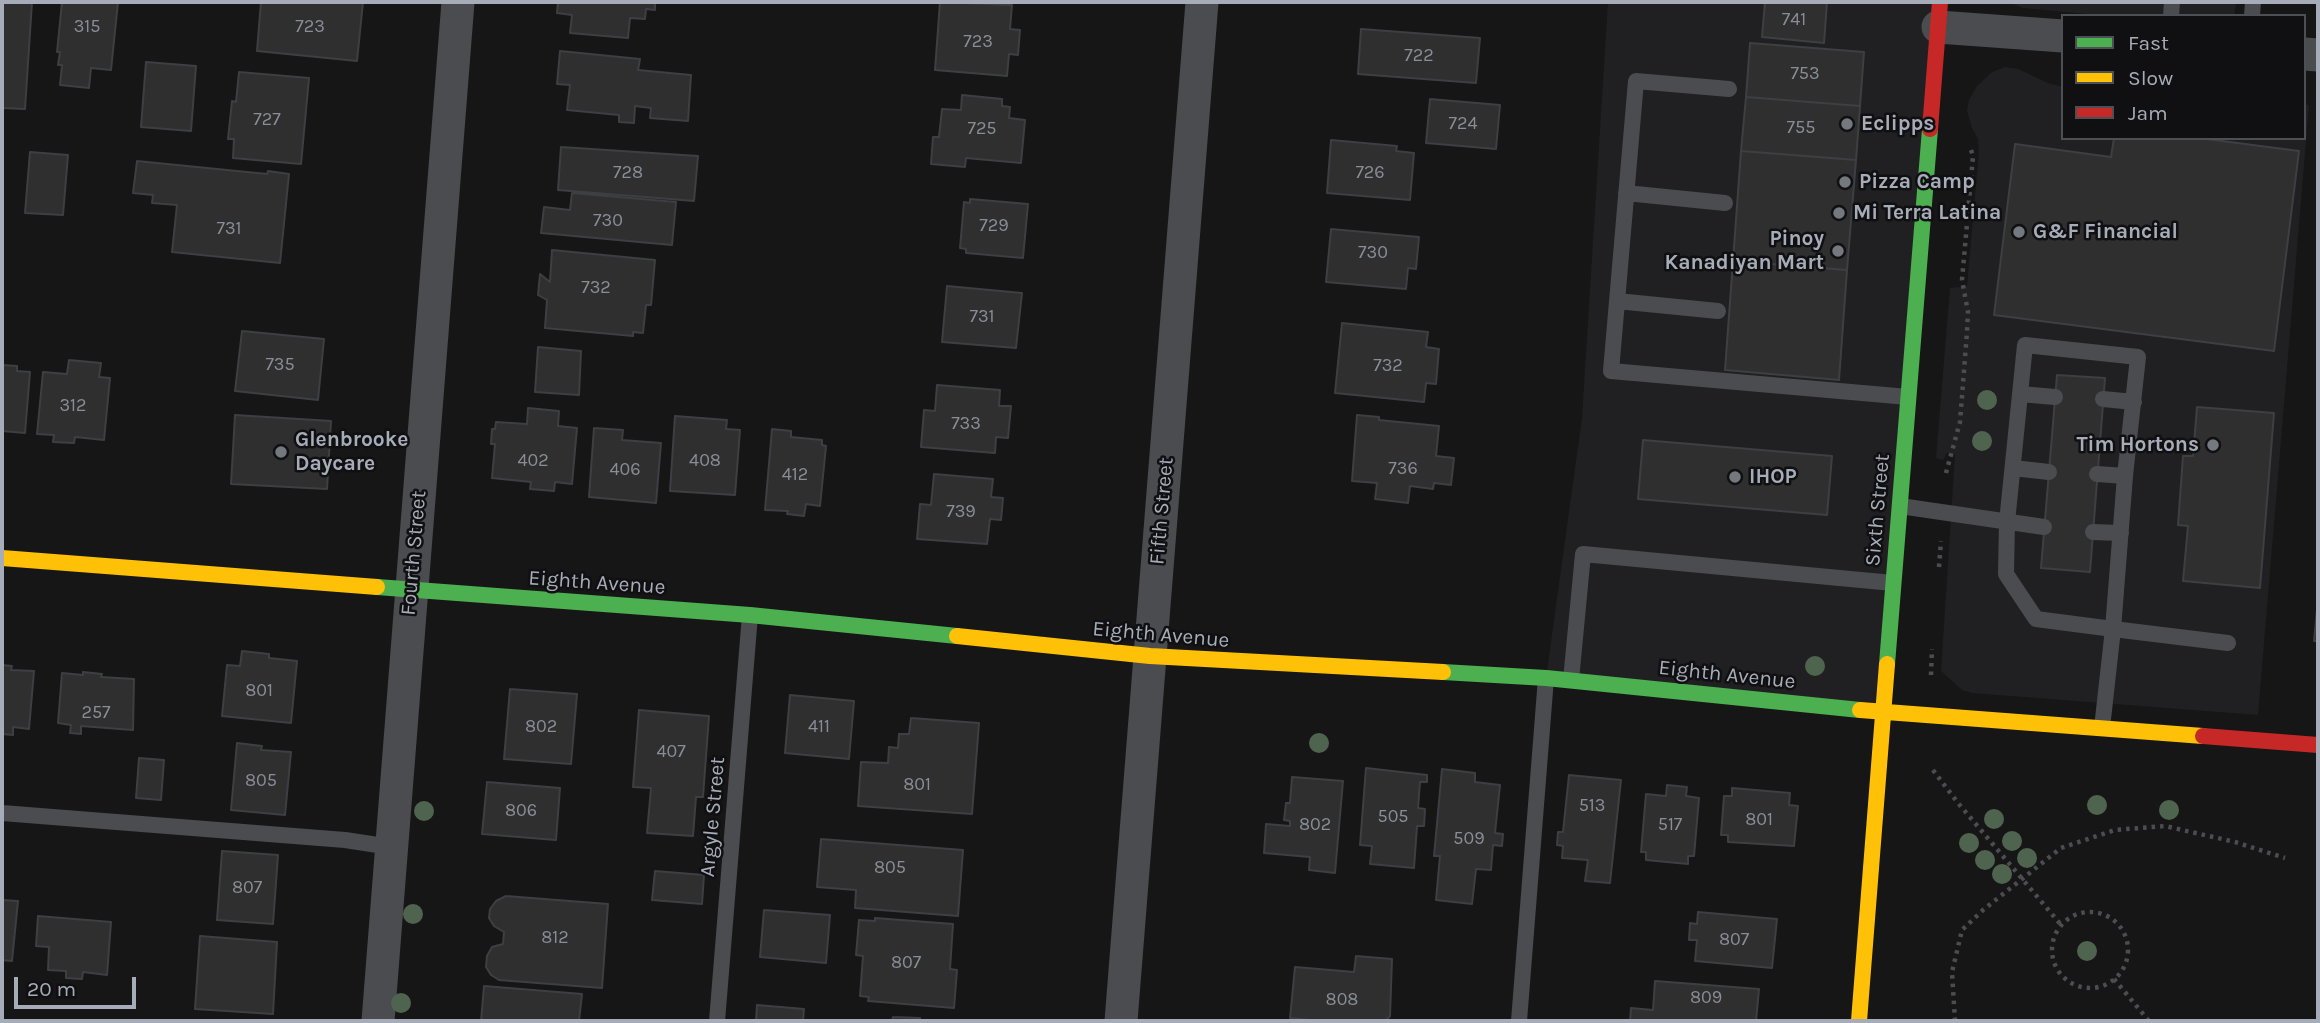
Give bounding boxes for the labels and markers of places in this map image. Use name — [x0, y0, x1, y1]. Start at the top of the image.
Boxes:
place label: Eclipps — [1861, 111, 1934, 137]
marker: Eclipps — [1839, 116, 1855, 132]
place label: Pizza Camp — [1859, 169, 1975, 195]
marker: Pizza Camp — [1837, 174, 1853, 190]
place label: Mi Terra Latina — [1853, 200, 2001, 226]
marker: Mi Terra Latina — [1831, 205, 1847, 221]
place label: G&F Financial — [2033, 219, 2178, 245]
marker: G&F Financial — [2011, 224, 2027, 240]
place label: Pinoy Kanadiyan Mart — [1664, 226, 1824, 276]
marker: Pinoy Kanadiyan Mart — [1830, 243, 1846, 259]
place label: Glenbrooke Daycare — [295, 427, 408, 477]
place label: Tim Hortons — [2076, 432, 2199, 458]
marker: Tim Hortons — [2205, 437, 2221, 453]
marker: Glenbrooke Daycare — [273, 444, 289, 460]
place label: IHOP — [1749, 464, 1797, 490]
marker: IHOP — [1727, 469, 1743, 485]

